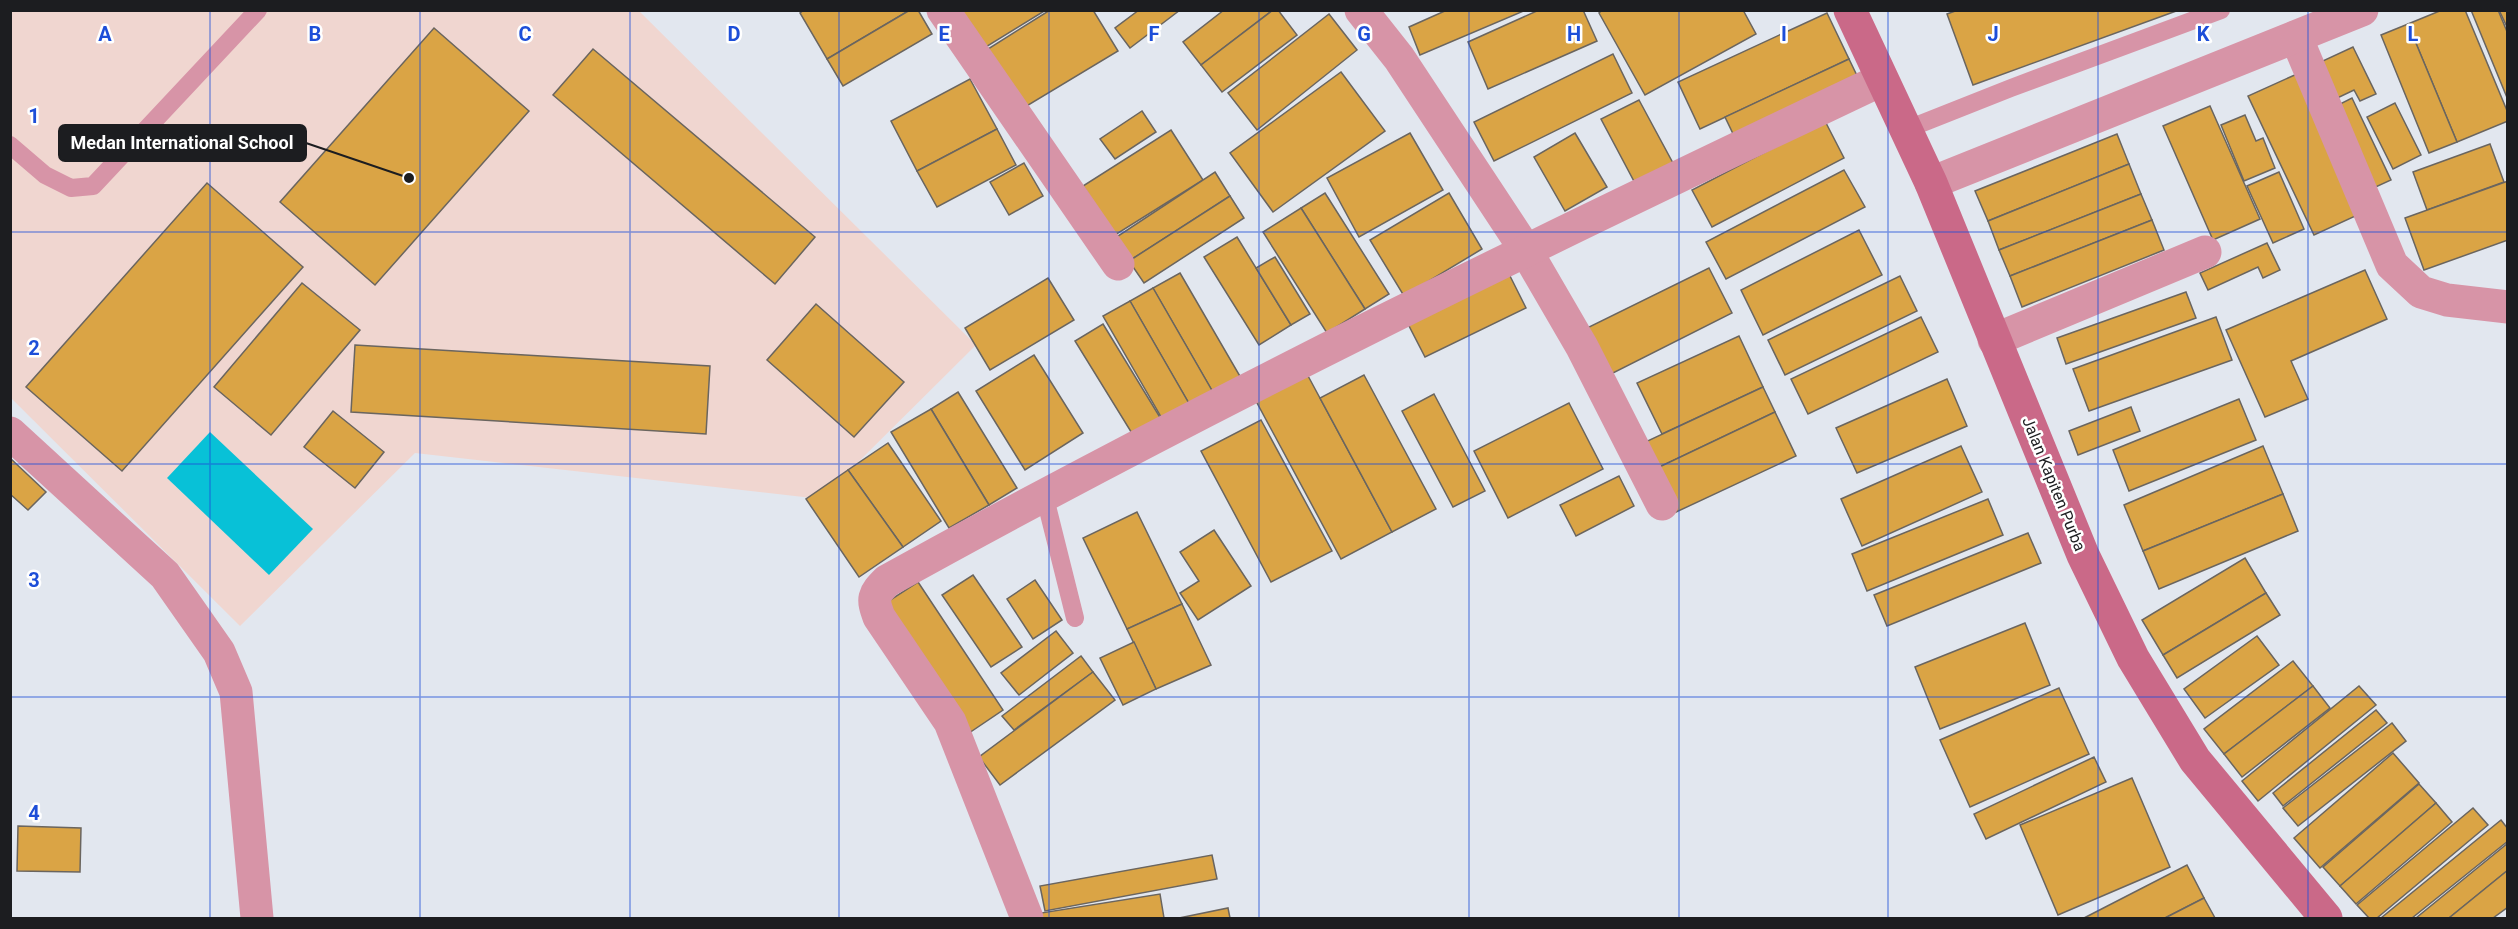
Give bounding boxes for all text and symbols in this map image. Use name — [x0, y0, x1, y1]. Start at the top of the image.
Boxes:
text: A — [98, 22, 112, 46]
text: B — [309, 22, 321, 46]
text: C — [518, 22, 532, 46]
text: D — [728, 22, 741, 46]
text: E — [938, 22, 950, 46]
text: F — [1149, 22, 1160, 46]
text: G — [1357, 22, 1371, 46]
text: H — [1567, 22, 1581, 46]
text: I — [1781, 22, 1787, 46]
text: J — [1987, 22, 1999, 46]
text: K — [2197, 22, 2210, 46]
text: L — [2408, 22, 2419, 46]
text: 1 — [28, 104, 40, 128]
callout: Medan International School — [59, 125, 306, 161]
text: Medan International School — [71, 132, 293, 153]
text: 2 — [28, 336, 40, 360]
street label: Jalan Kapiten Purba — [2018, 414, 2090, 554]
text: 3 — [28, 568, 40, 592]
text: 4 — [28, 801, 40, 825]

